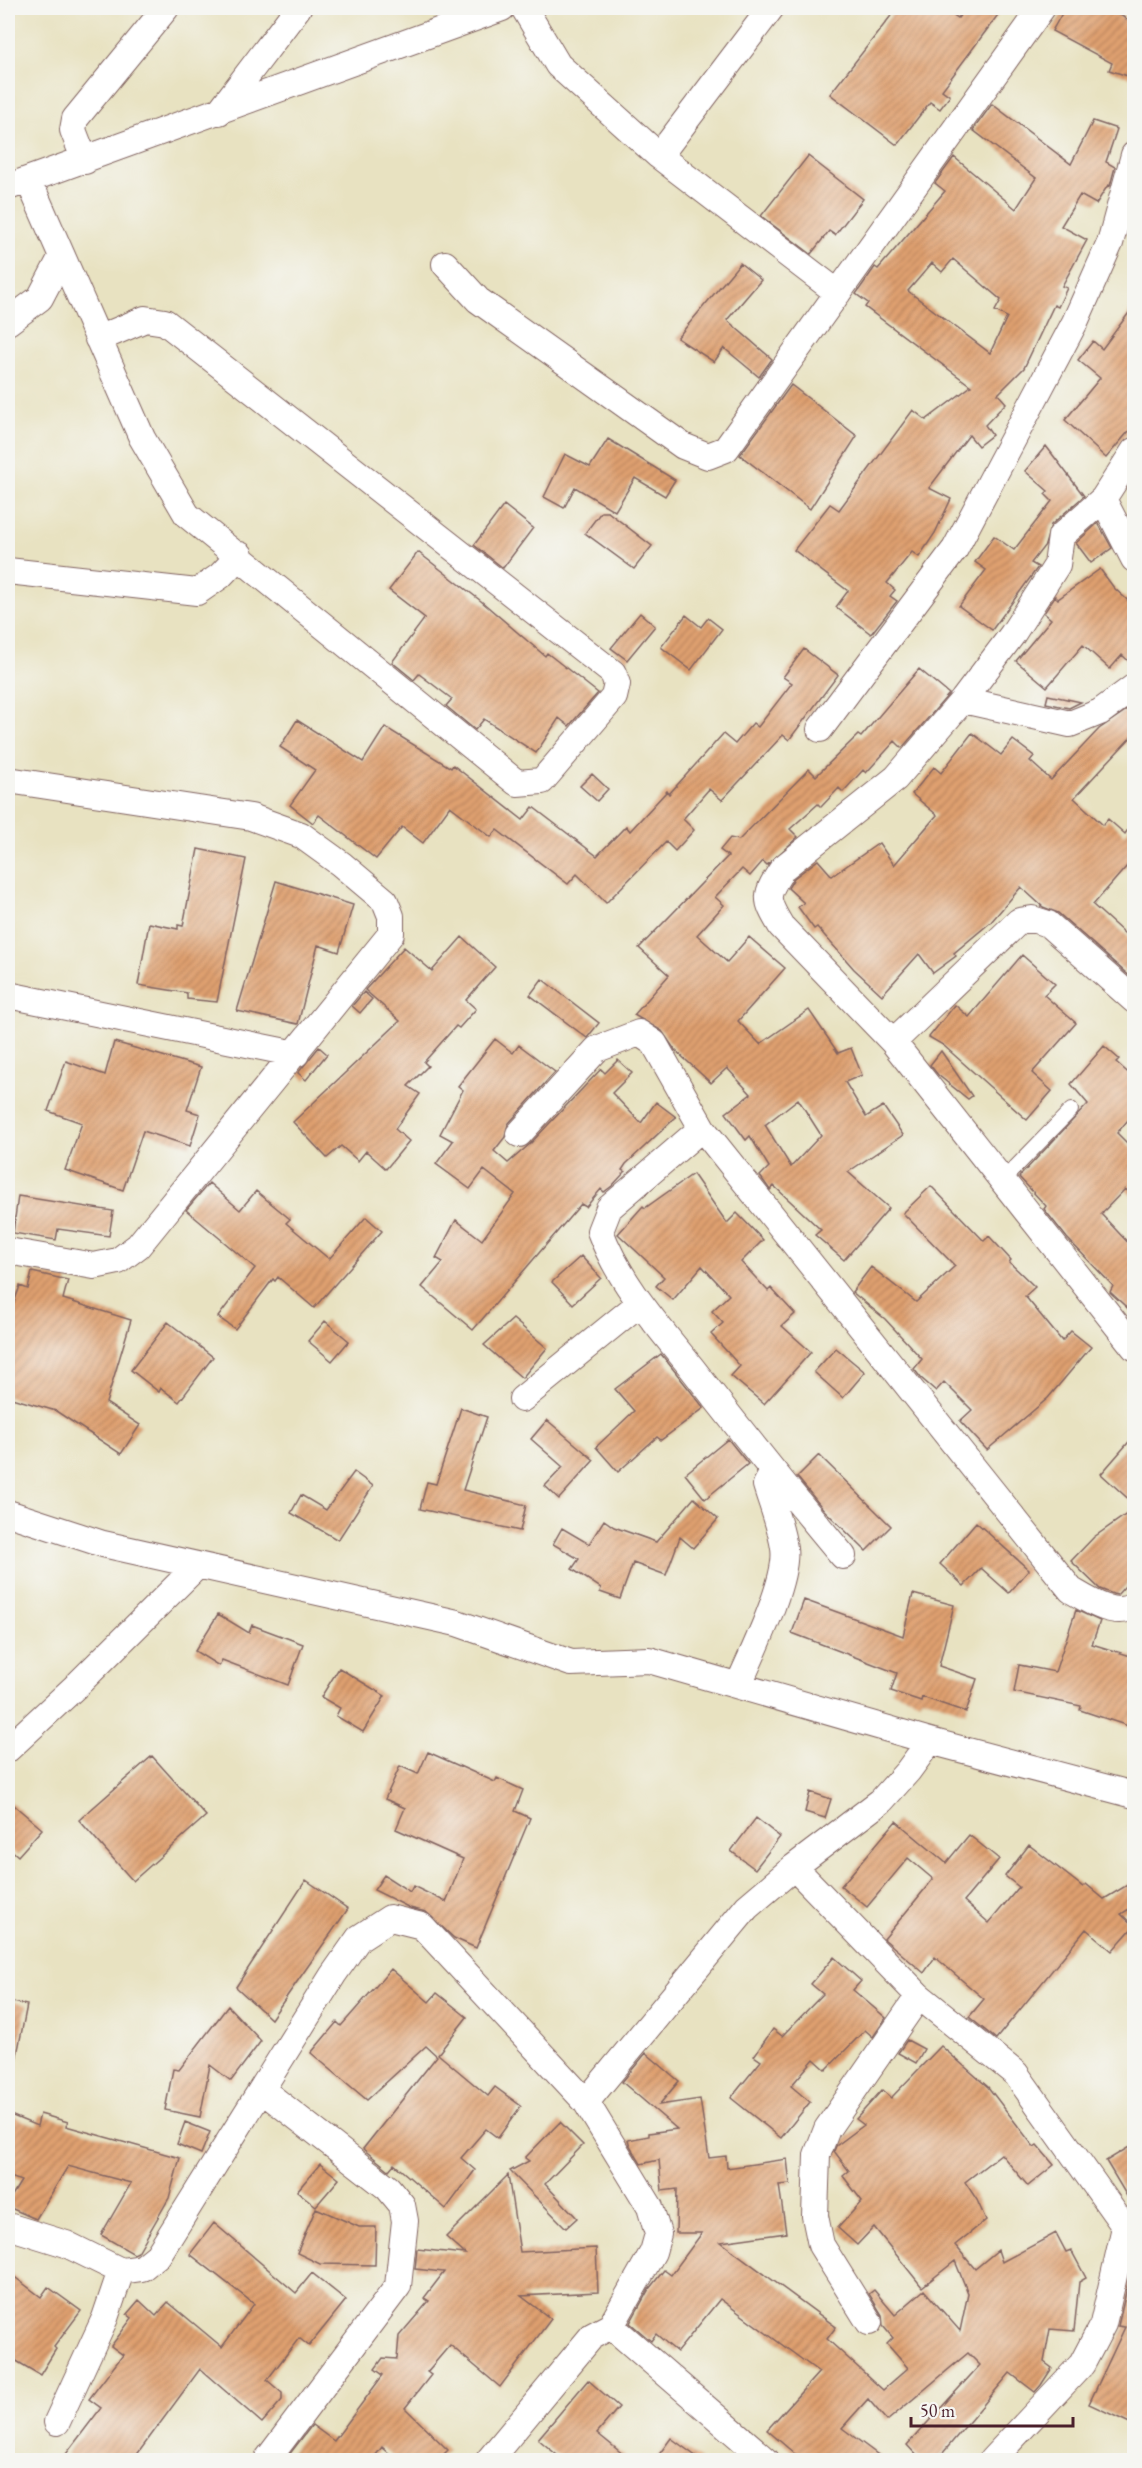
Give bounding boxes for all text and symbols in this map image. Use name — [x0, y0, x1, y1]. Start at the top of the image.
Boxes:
scale bar — [911, 2390, 1073, 2428]
text: 50 m — [920, 2399, 955, 2422]

